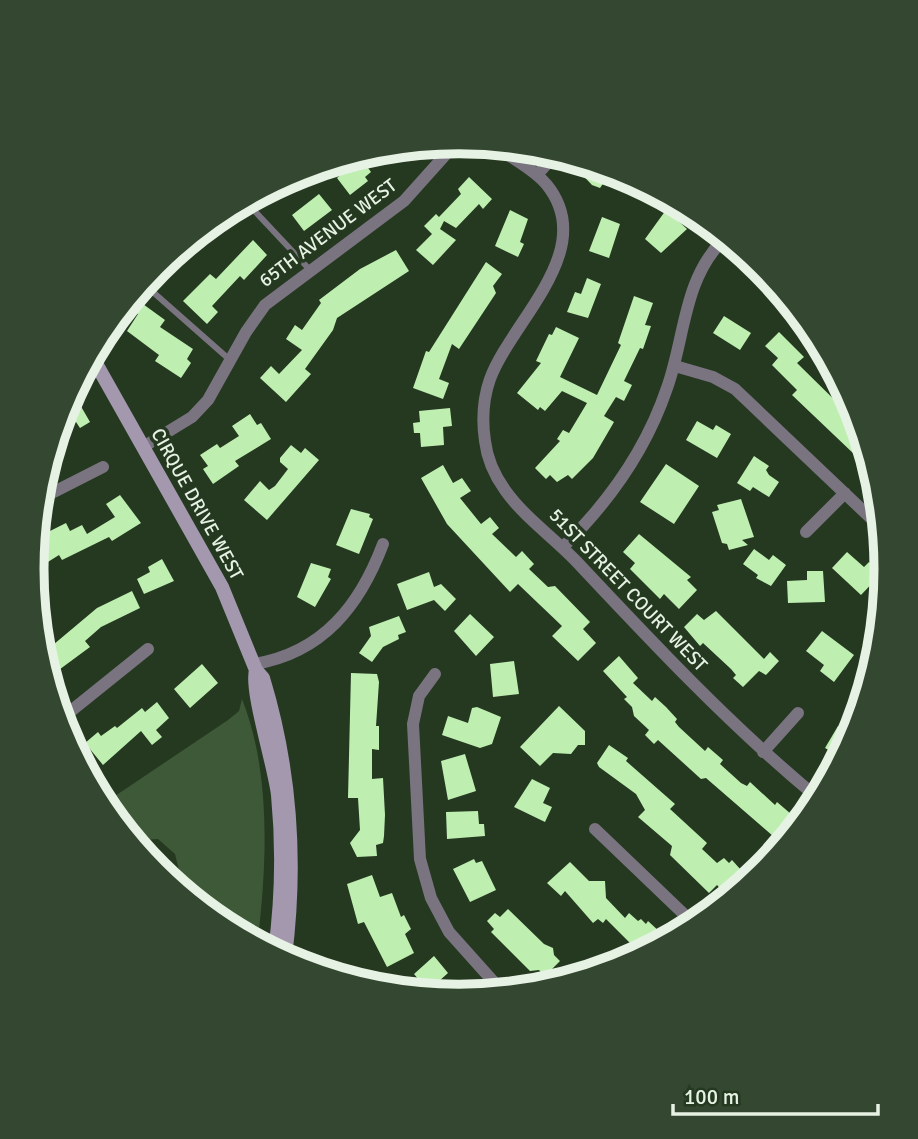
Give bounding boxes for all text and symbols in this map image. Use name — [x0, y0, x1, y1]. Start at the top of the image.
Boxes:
street label: 65TH AVENUE WEST — [254, 173, 402, 293]
street label: CIRQUE DRIVE WEST — [145, 424, 249, 585]
street label: 51ST STREET COURT WEST — [544, 503, 713, 677]
scale bar — [673, 1072, 878, 1116]
text: 100 m — [684, 1084, 739, 1110]

